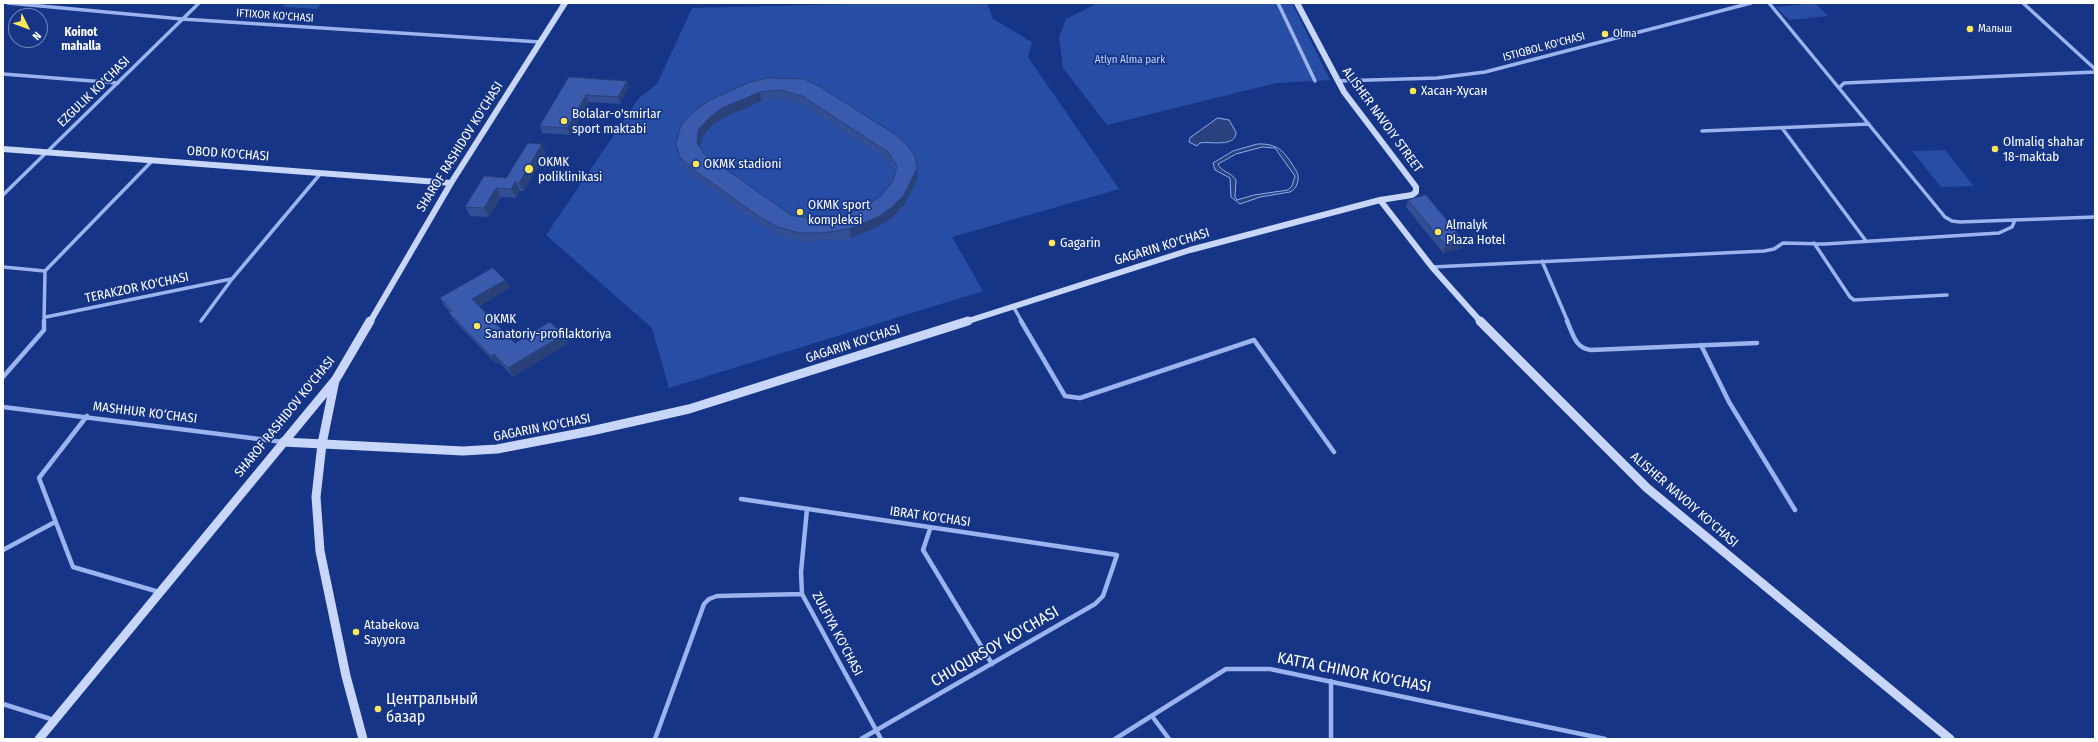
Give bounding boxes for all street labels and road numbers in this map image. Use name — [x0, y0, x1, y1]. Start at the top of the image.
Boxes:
street label: IFTIXOR KO'CHASI — [236, 7, 314, 25]
street label: ISTIQBOL KO'CHASI — [1501, 30, 1587, 64]
street label: EZGULIK KO'CHASI — [55, 54, 133, 130]
street label: ALISHER NAVOIY STREET — [1339, 64, 1425, 176]
street label: SHAROF RASHIDOV KO'CHASI — [413, 79, 507, 215]
street label: OBOD KO'CHASI — [186, 143, 270, 165]
street label: GAGARIN KO'CHASI — [1113, 225, 1211, 269]
street label: TERAKZOR KO'CHASI — [84, 269, 190, 307]
street label: GAGARIN KO'CHASI — [804, 321, 902, 367]
street label: SHAROF RASHIDOV KO'CHASI — [232, 354, 338, 480]
street label: MASHHUR KO‘CHASI — [92, 399, 198, 427]
street label: GAGARIN KO'CHASI — [492, 411, 592, 445]
street label: ALISHER NAVOIY KO'CHASI — [1627, 449, 1741, 551]
street label: IBRAT KO'CHASI — [889, 504, 971, 530]
street label: ZULFIYA KO'CHASI — [808, 589, 866, 679]
street label: CHUQURSOY KO'CHASI — [928, 603, 1062, 691]
street label: KATTA CHINOR KO'CHASI — [1275, 649, 1433, 697]

